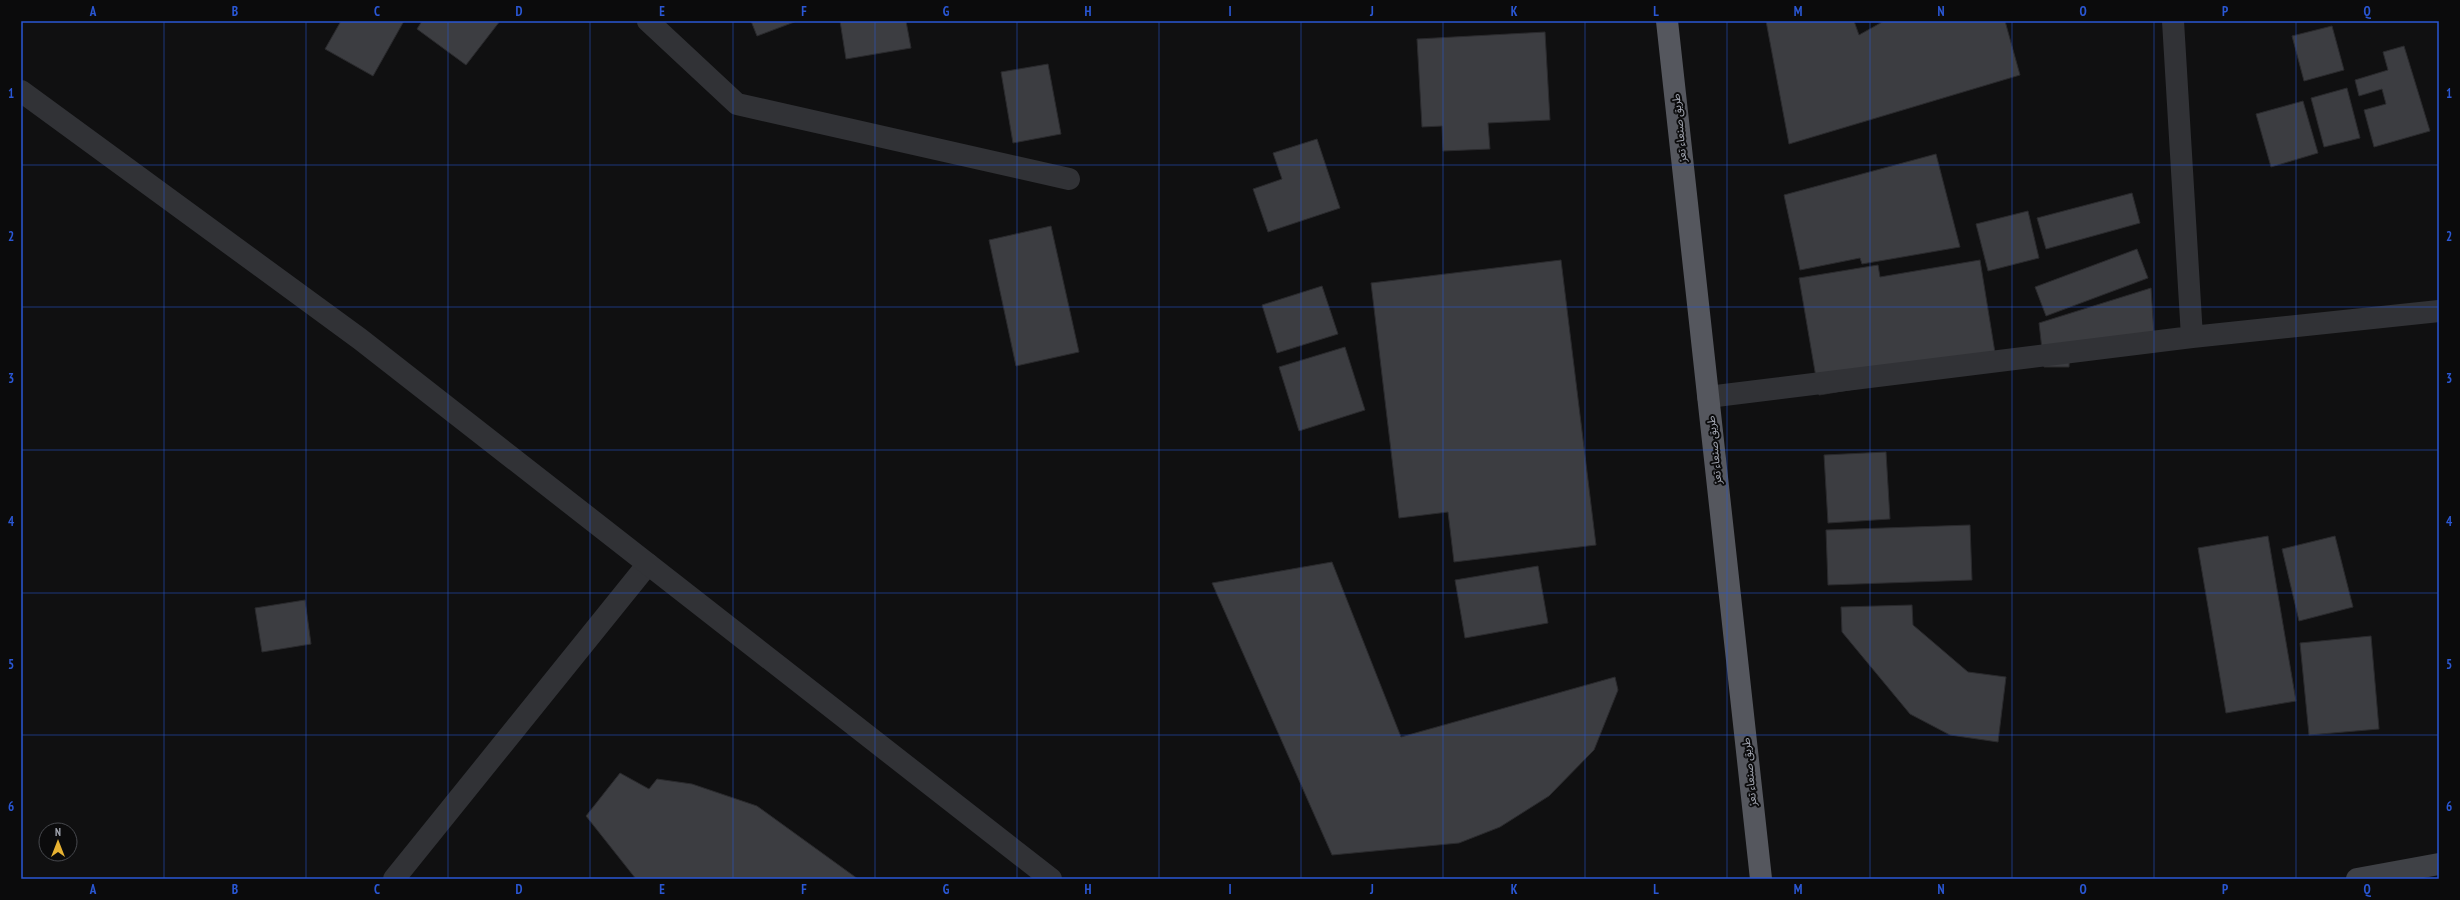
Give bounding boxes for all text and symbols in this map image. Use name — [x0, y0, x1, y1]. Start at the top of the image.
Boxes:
text: A — [89, 3, 97, 20]
text: B — [232, 3, 238, 20]
text: C — [374, 3, 380, 20]
text: D — [516, 3, 523, 20]
text: E — [659, 3, 665, 20]
text: F — [801, 3, 807, 20]
text: G — [943, 3, 950, 20]
text: H — [1085, 3, 1092, 20]
text: I — [1228, 3, 1232, 20]
text: J — [1369, 3, 1374, 20]
text: K — [1511, 3, 1518, 20]
text: L — [1653, 3, 1659, 20]
text: M — [1794, 3, 1803, 20]
text: N — [1937, 3, 1945, 20]
text: O — [2079, 3, 2087, 20]
text: P — [2222, 3, 2228, 20]
text: Q — [2363, 3, 2371, 20]
text: 1 — [8, 85, 14, 102]
text: 1 — [2446, 85, 2452, 102]
street label: طريق صنعاء تعز — [1668, 93, 1690, 164]
text: 2 — [8, 228, 14, 245]
text: 2 — [2446, 228, 2452, 245]
text: 3 — [8, 370, 14, 387]
text: 3 — [2446, 370, 2452, 387]
street label: طريق صنعاء تعز — [1703, 415, 1725, 486]
text: 4 — [8, 513, 15, 530]
text: 4 — [2446, 513, 2453, 530]
text: 5 — [8, 656, 14, 673]
text: 5 — [2446, 656, 2452, 673]
street label: طريق صنعاء تعز — [1738, 737, 1760, 808]
text: 6 — [8, 798, 14, 815]
text: 6 — [2446, 798, 2452, 815]
north arrow — [38, 822, 78, 862]
text: N — [55, 825, 61, 839]
text: A — [89, 881, 97, 898]
text: B — [232, 881, 238, 898]
text: C — [374, 881, 380, 898]
text: D — [516, 881, 523, 898]
text: E — [659, 881, 665, 898]
text: F — [801, 881, 807, 898]
text: G — [943, 881, 950, 898]
text: H — [1085, 881, 1092, 898]
text: I — [1228, 881, 1232, 898]
text: J — [1369, 881, 1374, 898]
text: K — [1511, 881, 1518, 898]
text: L — [1653, 881, 1659, 898]
text: M — [1794, 881, 1803, 898]
text: N — [1937, 881, 1945, 898]
text: O — [2079, 881, 2087, 898]
text: P — [2222, 881, 2228, 898]
text: Q — [2363, 881, 2371, 898]

